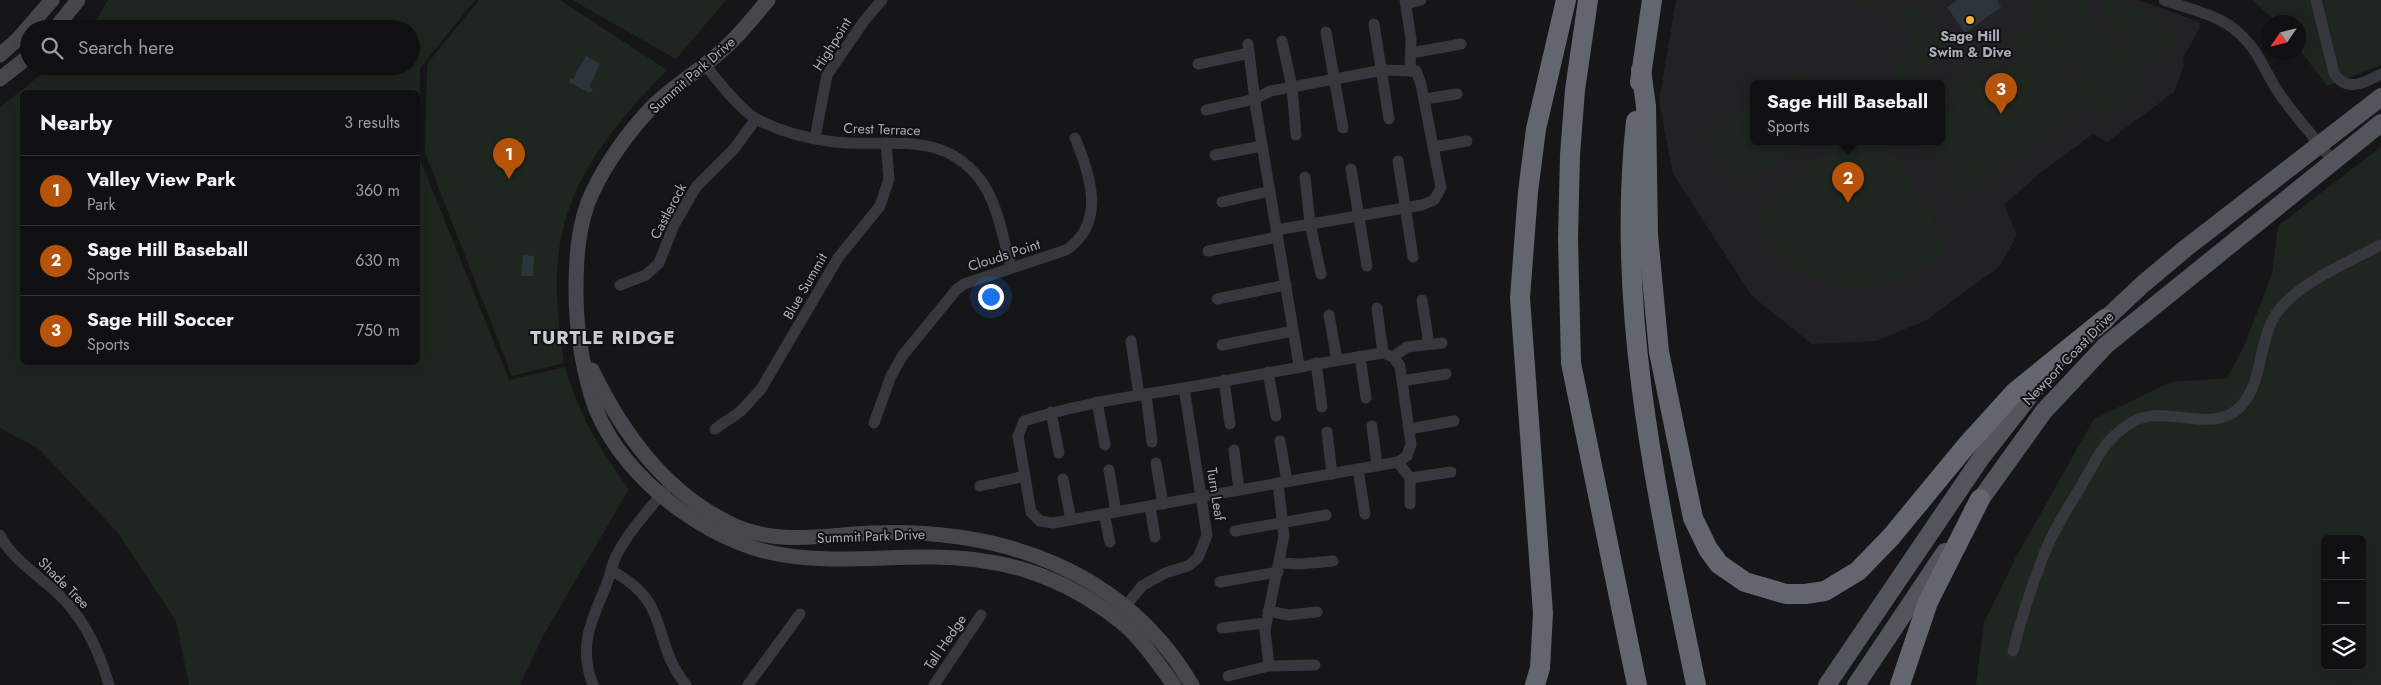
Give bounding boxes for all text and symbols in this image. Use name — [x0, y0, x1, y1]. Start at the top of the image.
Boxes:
street label: Highpoint — [808, 13, 856, 74]
marker: Sage Hill Swim & Dive — [1964, 14, 1976, 26]
north arrow — [2261, 15, 2306, 60]
search box — [20, 20, 420, 75]
place label: Sage Hill Swim & Dive — [1929, 26, 2012, 62]
street label: Summit Park Drive — [645, 32, 739, 118]
icon: search — [38, 34, 66, 62]
text: Search here — [78, 34, 174, 61]
pin: 3 — [1985, 73, 2017, 114]
popup — [1750, 80, 1945, 145]
text: Sage Hill Baseball — [1767, 88, 1928, 115]
text: Nearby — [40, 108, 112, 138]
text: 3 results — [344, 111, 400, 134]
text: Sports — [1767, 115, 1809, 138]
street label: Crest Terrace — [843, 118, 921, 140]
pin: 1 — [493, 138, 525, 179]
pin: 2 — [1832, 162, 1864, 203]
text: Valley View Park — [87, 166, 236, 193]
text: 1 — [52, 179, 60, 202]
text: 360 m — [355, 179, 400, 202]
street label: Castlerock — [645, 179, 692, 243]
text: Park — [87, 193, 116, 216]
street label: Clouds Point — [965, 234, 1043, 276]
text: Sage Hill Baseball — [87, 236, 248, 263]
text: 2 — [51, 249, 61, 272]
text: 630 m — [355, 249, 400, 272]
street label: Blue Summit — [778, 249, 832, 323]
text: Sports — [87, 263, 129, 286]
your location — [978, 284, 1004, 310]
text: Sage Hill Soccer — [87, 306, 234, 333]
street label: Newport Coast Drive — [2018, 307, 2118, 409]
text: 3 — [51, 319, 61, 342]
text: 750 m — [356, 319, 400, 342]
district label: TURTLE RIDGE — [530, 324, 676, 351]
text: Sports — [87, 333, 129, 356]
street label: Turn Leaf — [1202, 466, 1230, 523]
street label: Summit Park Drive — [817, 524, 925, 548]
map controls — [2321, 535, 2366, 670]
button: + — [2321, 535, 2366, 580]
street label: Shade Tree — [34, 553, 94, 613]
button: − — [2321, 580, 2366, 625]
street label: Tall Hedge — [919, 610, 971, 674]
button: layers — [2321, 625, 2366, 670]

